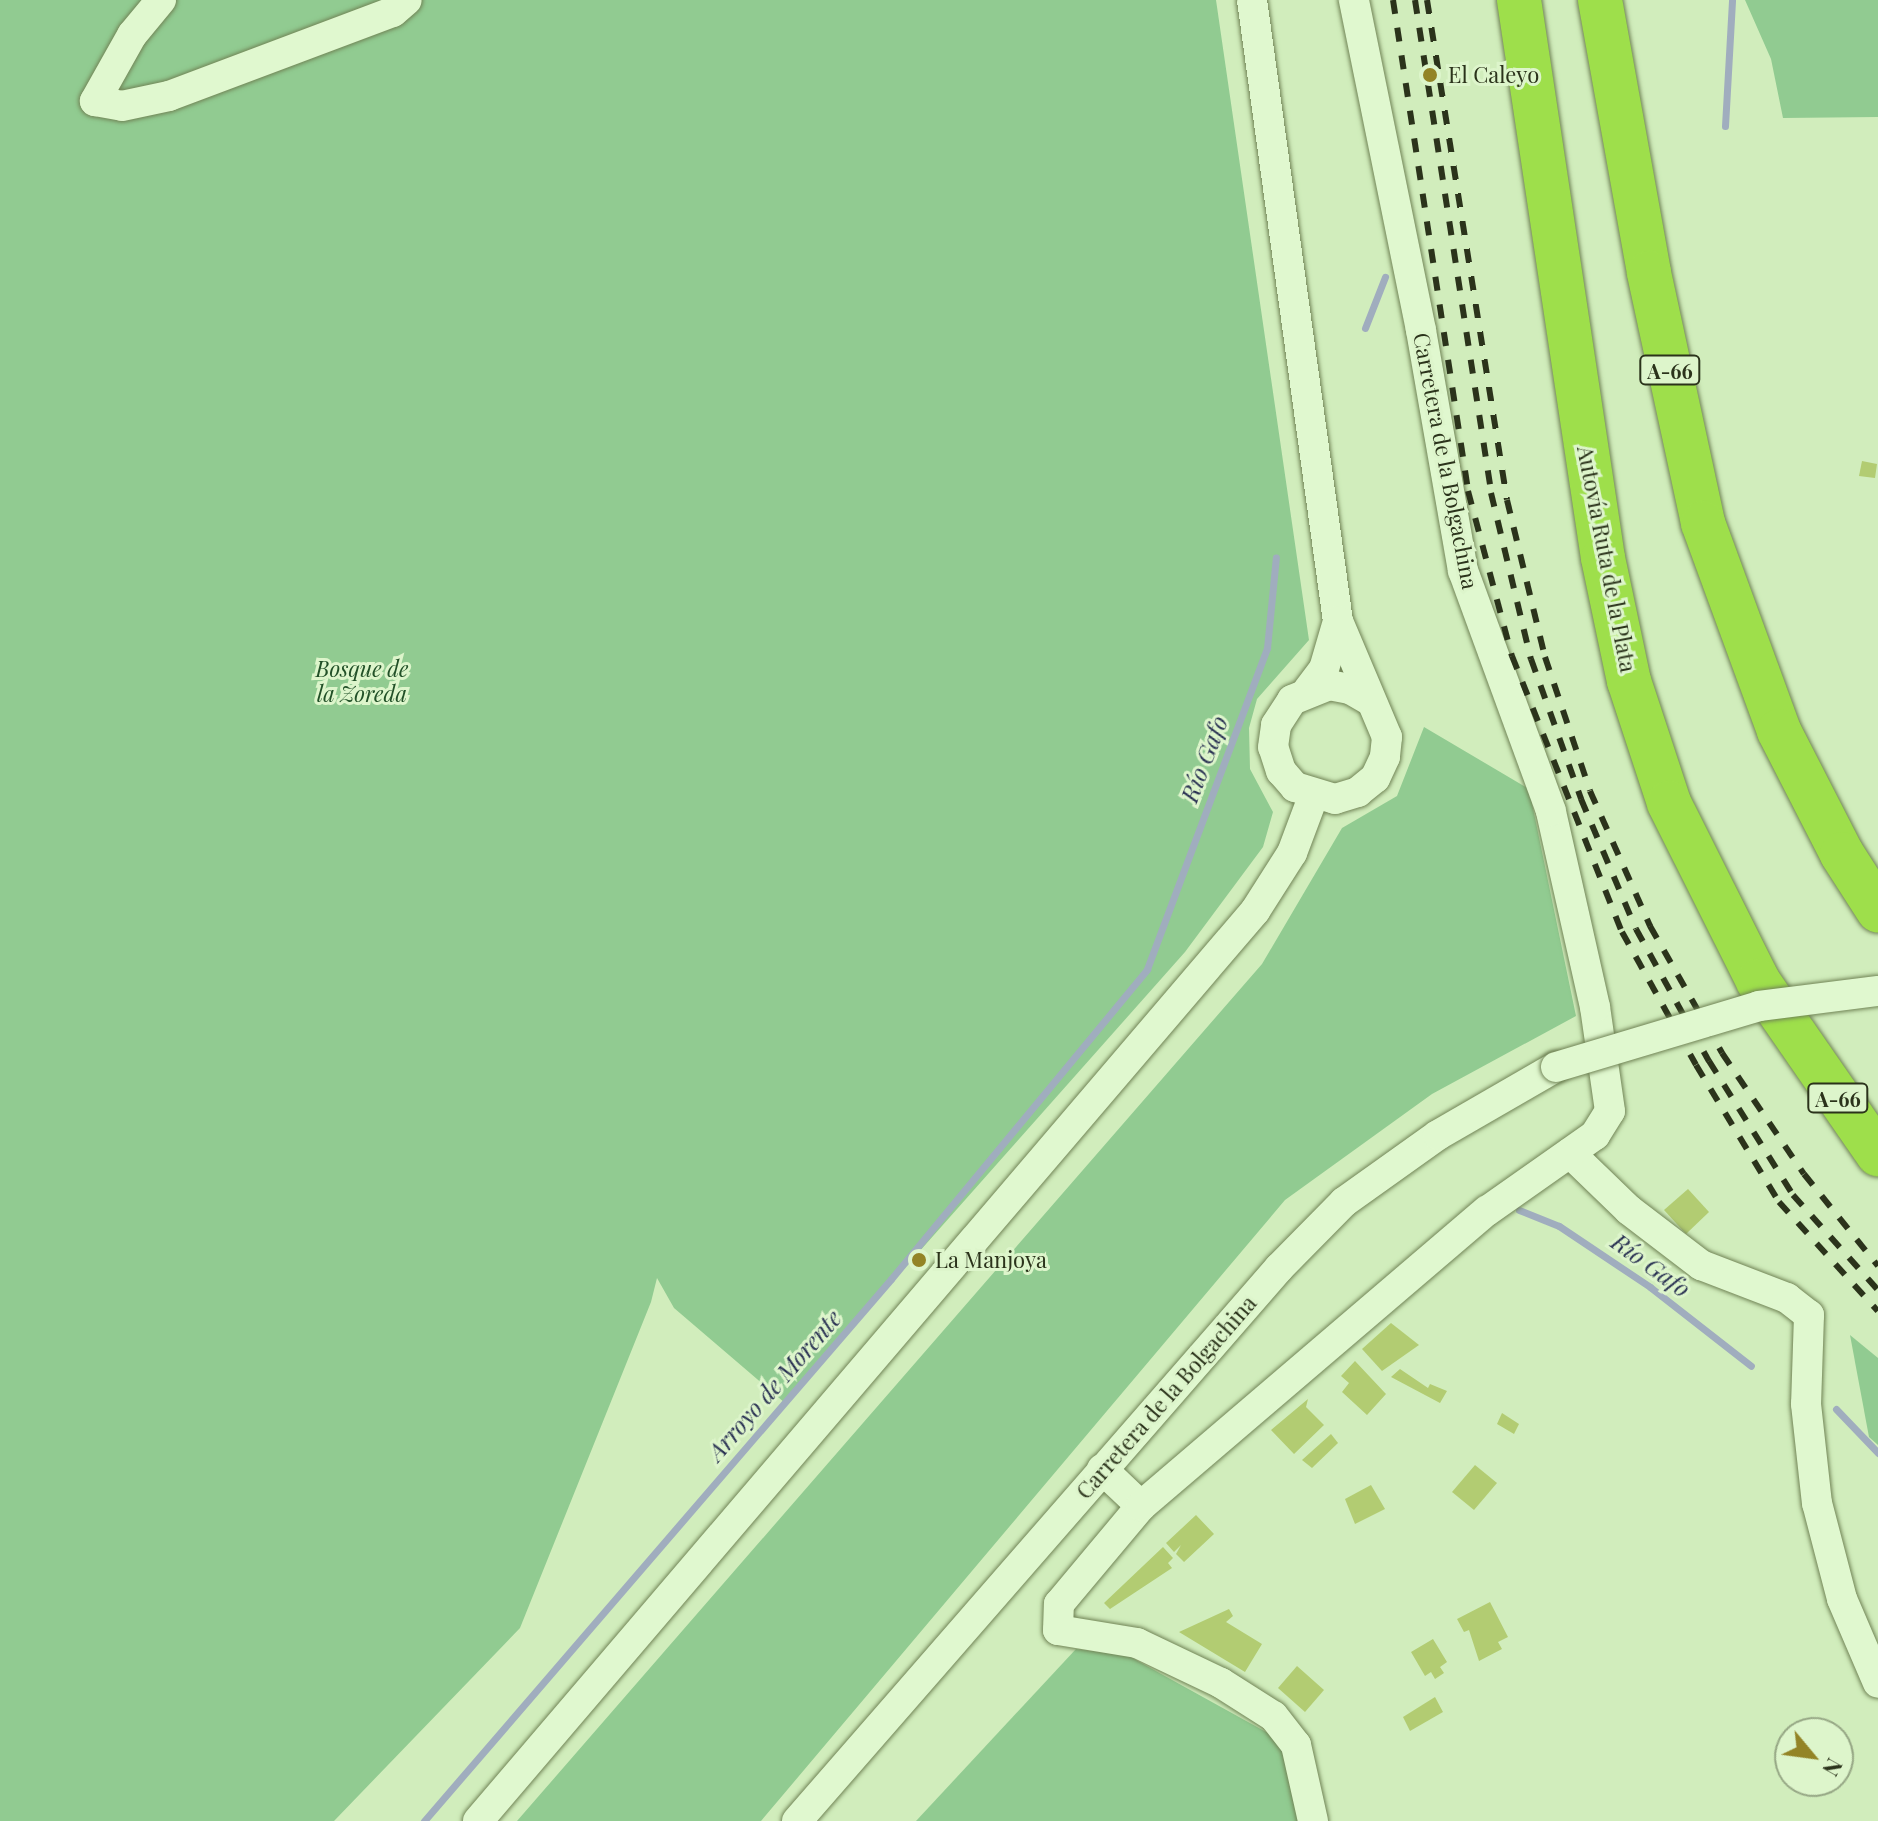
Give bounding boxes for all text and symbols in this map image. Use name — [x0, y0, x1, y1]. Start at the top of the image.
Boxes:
place label: El Caleyo — [1448, 62, 1539, 88]
marker: El Caleyo — [1419, 64, 1441, 86]
street label: Carretera de la Bolgachina — [1408, 330, 1484, 592]
road number: A-66 — [1638, 354, 1702, 386]
street label: Autovía Ruta de la Plata — [1572, 443, 1642, 675]
park label: Bosque de la Zoreda — [315, 655, 409, 706]
water label: Río Gafo — [1174, 712, 1234, 806]
road number: A-66 — [1806, 1082, 1870, 1114]
water label: Río Gafo — [1606, 1227, 1696, 1303]
place label: La Manjoya — [935, 1247, 1047, 1273]
marker: La Manjoya — [910, 1251, 928, 1269]
street label: Carretera de la Bolgachina — [1070, 1289, 1262, 1505]
water label: Arroyo de Morente — [701, 1304, 847, 1466]
north arrow — [1774, 1717, 1854, 1797]
text: N — [1816, 1753, 1850, 1782]

